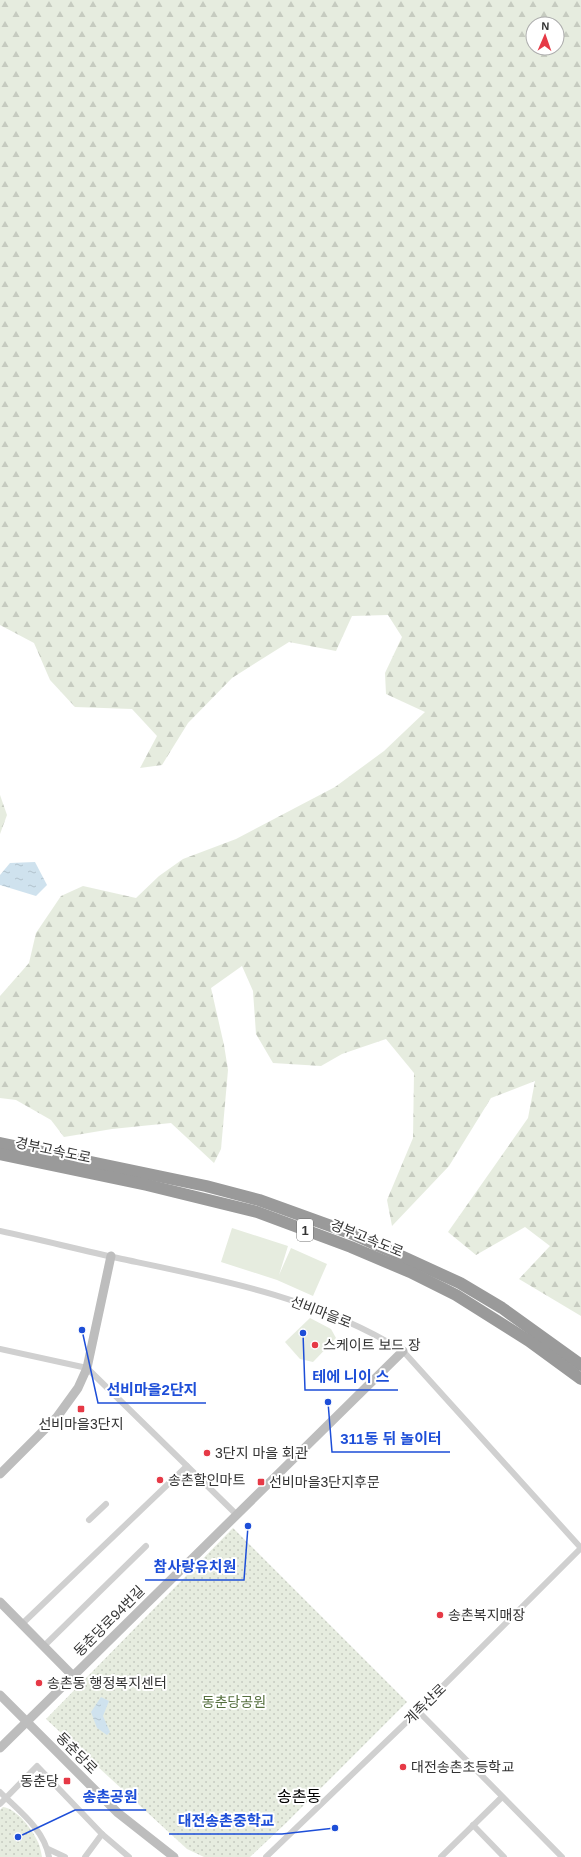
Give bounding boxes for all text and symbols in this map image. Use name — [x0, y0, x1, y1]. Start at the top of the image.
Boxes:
north arrow — [525, 16, 565, 56]
text: N — [541, 20, 550, 32]
street label: 경부고속도로 — [14, 1134, 93, 1166]
street label: 경부고속도로 — [328, 1216, 406, 1260]
road number: 1 — [297, 1219, 313, 1241]
street label: 선비마을로 — [288, 1293, 354, 1331]
place label: 스케이트 보드 장 — [323, 1337, 421, 1353]
marker: 스케이트 보드 장 — [310, 1340, 320, 1350]
callout: 테에 니이 스 — [305, 1363, 398, 1390]
text: 테에 니이 스 — [312, 1368, 390, 1385]
callout: 선비마을2단지 — [98, 1376, 206, 1403]
text: 선비마을2단지 — [106, 1381, 198, 1398]
marker: 선비마을3단지 — [76, 1404, 86, 1414]
place label: 선비마을3단지 — [38, 1416, 124, 1432]
callout: 311동 뒤 놀이터 — [332, 1425, 450, 1452]
text: 311동 뒤 놀이터 — [340, 1430, 442, 1447]
place label: 3단지 마을 회관 — [215, 1445, 308, 1461]
marker: 3단지 마을 회관 — [202, 1448, 212, 1458]
place label: 송촌할인마트 — [168, 1472, 245, 1488]
place label: 선비마을3단지후문 — [269, 1474, 380, 1490]
marker: 송촌할인마트 — [155, 1475, 165, 1485]
marker: 선비마을3단지후문 — [256, 1477, 266, 1487]
callout: 참사랑유치원 — [145, 1553, 244, 1580]
text: 참사랑유치원 — [154, 1558, 236, 1575]
street label: 동춘당로94번길 — [71, 1583, 147, 1659]
place label: 송촌복지매장 — [448, 1607, 525, 1623]
marker: 송촌복지매장 — [435, 1610, 445, 1620]
place label: 송촌동 행정복지센터 — [47, 1675, 167, 1691]
marker: 송촌동 행정복지센터 — [34, 1678, 44, 1688]
street label: 계족산로 — [401, 1680, 449, 1728]
park label: 동춘당공원 — [202, 1694, 266, 1710]
street label: 동춘당로 — [53, 1729, 101, 1777]
place label: 대전송촌초등학교 — [411, 1759, 514, 1775]
marker: 대전송촌초등학교 — [398, 1762, 408, 1772]
place label: 동춘당 — [20, 1773, 59, 1789]
marker: 동춘당 — [62, 1776, 72, 1786]
callout: 송촌공원 — [75, 1783, 146, 1810]
text: 송촌공원 — [82, 1788, 138, 1805]
district label: 송촌동 — [277, 1788, 321, 1805]
callout: 대전송촌중학교 — [169, 1807, 282, 1834]
text: 대전송촌중학교 — [178, 1812, 274, 1829]

